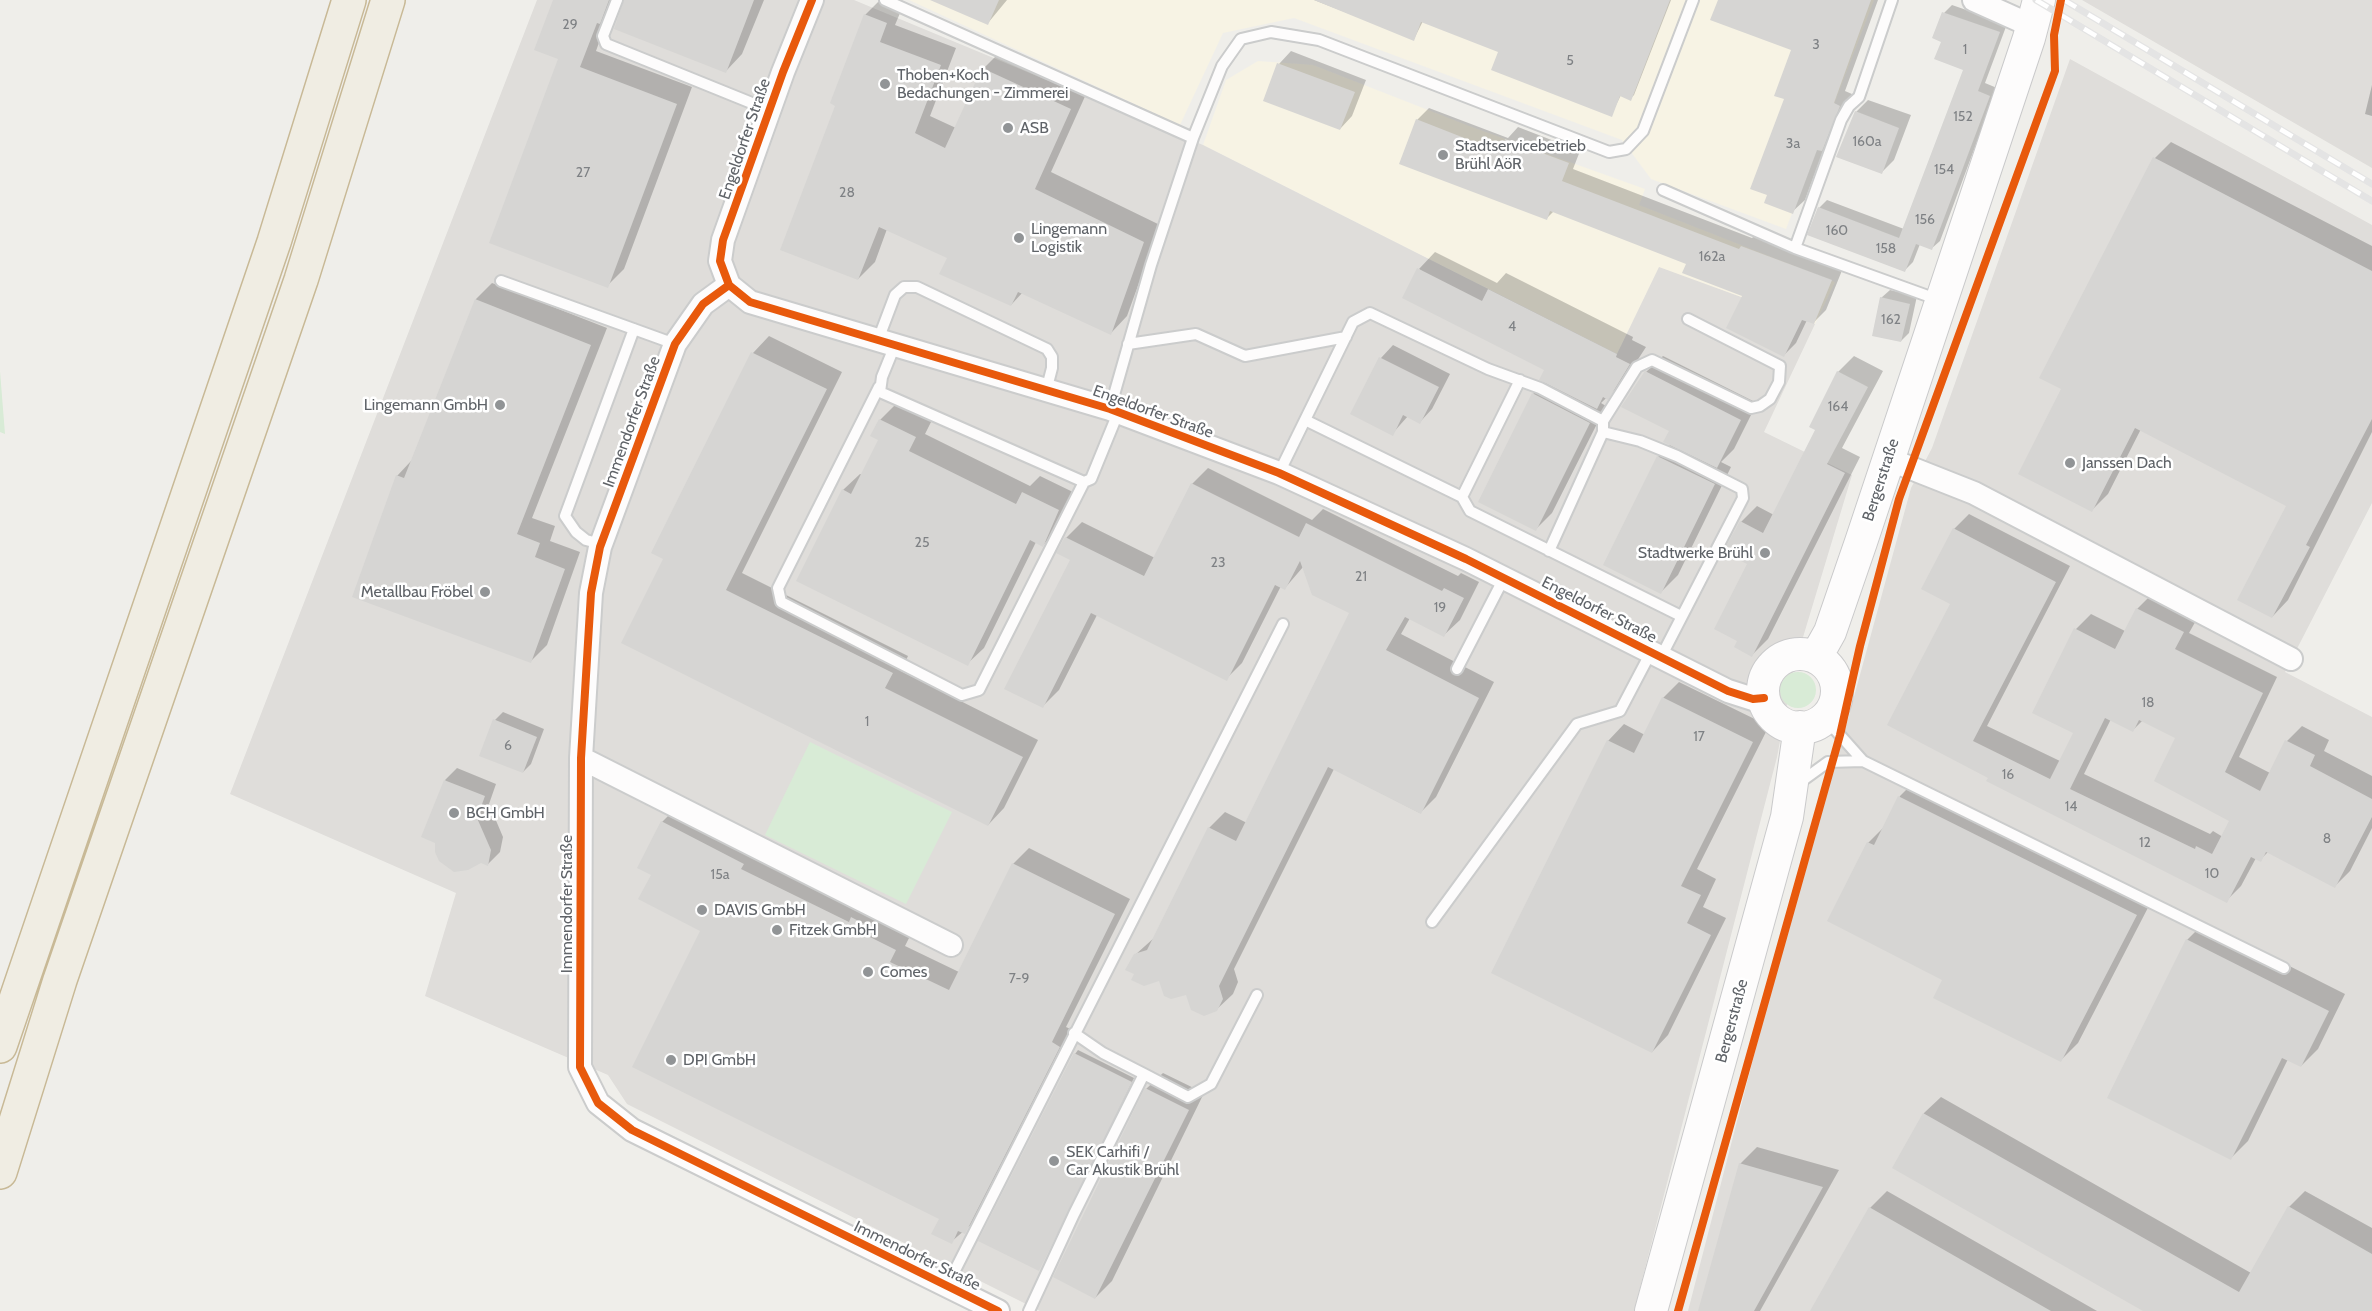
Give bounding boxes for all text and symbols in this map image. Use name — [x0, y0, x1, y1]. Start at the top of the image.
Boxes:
house number: 29 — [562, 17, 578, 33]
house number: 3 — [1812, 37, 1820, 53]
house number: 1 — [1963, 42, 1967, 58]
house number: 5 — [1566, 53, 1574, 69]
place label: Thoben+Koch Bedachungen - Zimmerei — [897, 65, 1068, 103]
street label: Engeldorfer Straße — [715, 76, 775, 202]
marker: Thoben+Koch Bedachungen - Zimmerei — [878, 77, 892, 91]
house number: 152 — [1953, 109, 1973, 125]
place label: ASB — [1020, 118, 1049, 138]
marker: ASB — [1001, 121, 1015, 135]
house number: 160a — [1852, 134, 1882, 150]
place label: Stadtservicebetrieb Brühl AöR — [1455, 136, 1586, 174]
house number: 3a — [1786, 136, 1800, 152]
marker: Stadtservicebetrieb Brühl AöR — [1436, 148, 1450, 162]
house number: 154 — [1934, 162, 1954, 178]
house number: 27 — [576, 165, 590, 181]
house number: 28 — [839, 185, 855, 201]
house number: 156 — [1915, 212, 1935, 228]
place label: Lingemann Logistik — [1031, 219, 1107, 257]
house number: 160 — [1826, 223, 1848, 239]
marker: Lingemann Logistik — [1012, 231, 1026, 245]
house number: 158 — [1876, 241, 1896, 257]
house number: 162a — [1699, 249, 1725, 265]
house number: 162 — [1881, 312, 1901, 328]
house number: 4 — [1508, 319, 1516, 335]
street label: Immendorfer Straße — [599, 354, 665, 490]
street label: Engeldorfer Straße — [1090, 381, 1216, 443]
place label: Lingemann GmbH — [364, 395, 488, 415]
marker: Lingemann GmbH — [493, 398, 507, 412]
house number: 164 — [1828, 399, 1848, 415]
street label: Bergerstraße — [1859, 436, 1903, 524]
place label: Janssen Dach — [2082, 453, 2172, 473]
marker: Janssen Dach — [2063, 456, 2077, 470]
house number: 25 — [915, 535, 929, 551]
place label: Stadtwerke Brühl — [1638, 543, 1753, 563]
marker: Stadtwerke Brühl — [1758, 546, 1772, 560]
house number: 23 — [1211, 555, 1225, 571]
house number: 21 — [1355, 569, 1367, 585]
street label: Engeldorfer Straße — [1538, 573, 1660, 647]
place label: Metallbau Fröbel — [361, 582, 473, 602]
marker: Metallbau Fröbel — [478, 585, 492, 599]
house number: 19 — [1434, 600, 1446, 616]
house number: 18 — [2141, 695, 2155, 711]
house number: 1 — [865, 714, 869, 730]
house number: 17 — [1693, 729, 1705, 745]
house number: 6 — [504, 738, 512, 754]
house number: 16 — [2002, 767, 2014, 783]
house number: 14 — [2065, 799, 2077, 815]
place label: BCH GmbH — [466, 803, 545, 823]
marker: BCH GmbH — [447, 806, 461, 820]
house number: 8 — [2323, 831, 2331, 847]
street label: Immendorfer Straße — [557, 835, 577, 973]
house number: 12 — [2139, 835, 2151, 851]
house number: 10 — [2205, 866, 2219, 882]
house number: 15a — [711, 867, 729, 883]
place label: DAVIS GmbH — [714, 900, 806, 920]
marker: DAVIS GmbH — [695, 903, 709, 917]
place label: Fitzek GmbH — [789, 920, 877, 940]
marker: Fitzek GmbH — [770, 923, 784, 937]
place label: Comes — [880, 962, 927, 982]
marker: Comes — [861, 965, 875, 979]
house number: 7-9 — [1009, 971, 1029, 987]
street label: Bergerstraße — [1712, 977, 1752, 1065]
place label: DPI GmbH — [683, 1050, 756, 1070]
marker: DPI GmbH — [664, 1053, 678, 1067]
place label: SEK Carhifi / Car Akustik Brühl — [1066, 1142, 1179, 1180]
marker: SEK Carhifi / Car Akustik Brühl — [1047, 1154, 1061, 1168]
street label: Immendorfer Straße — [851, 1217, 983, 1295]

